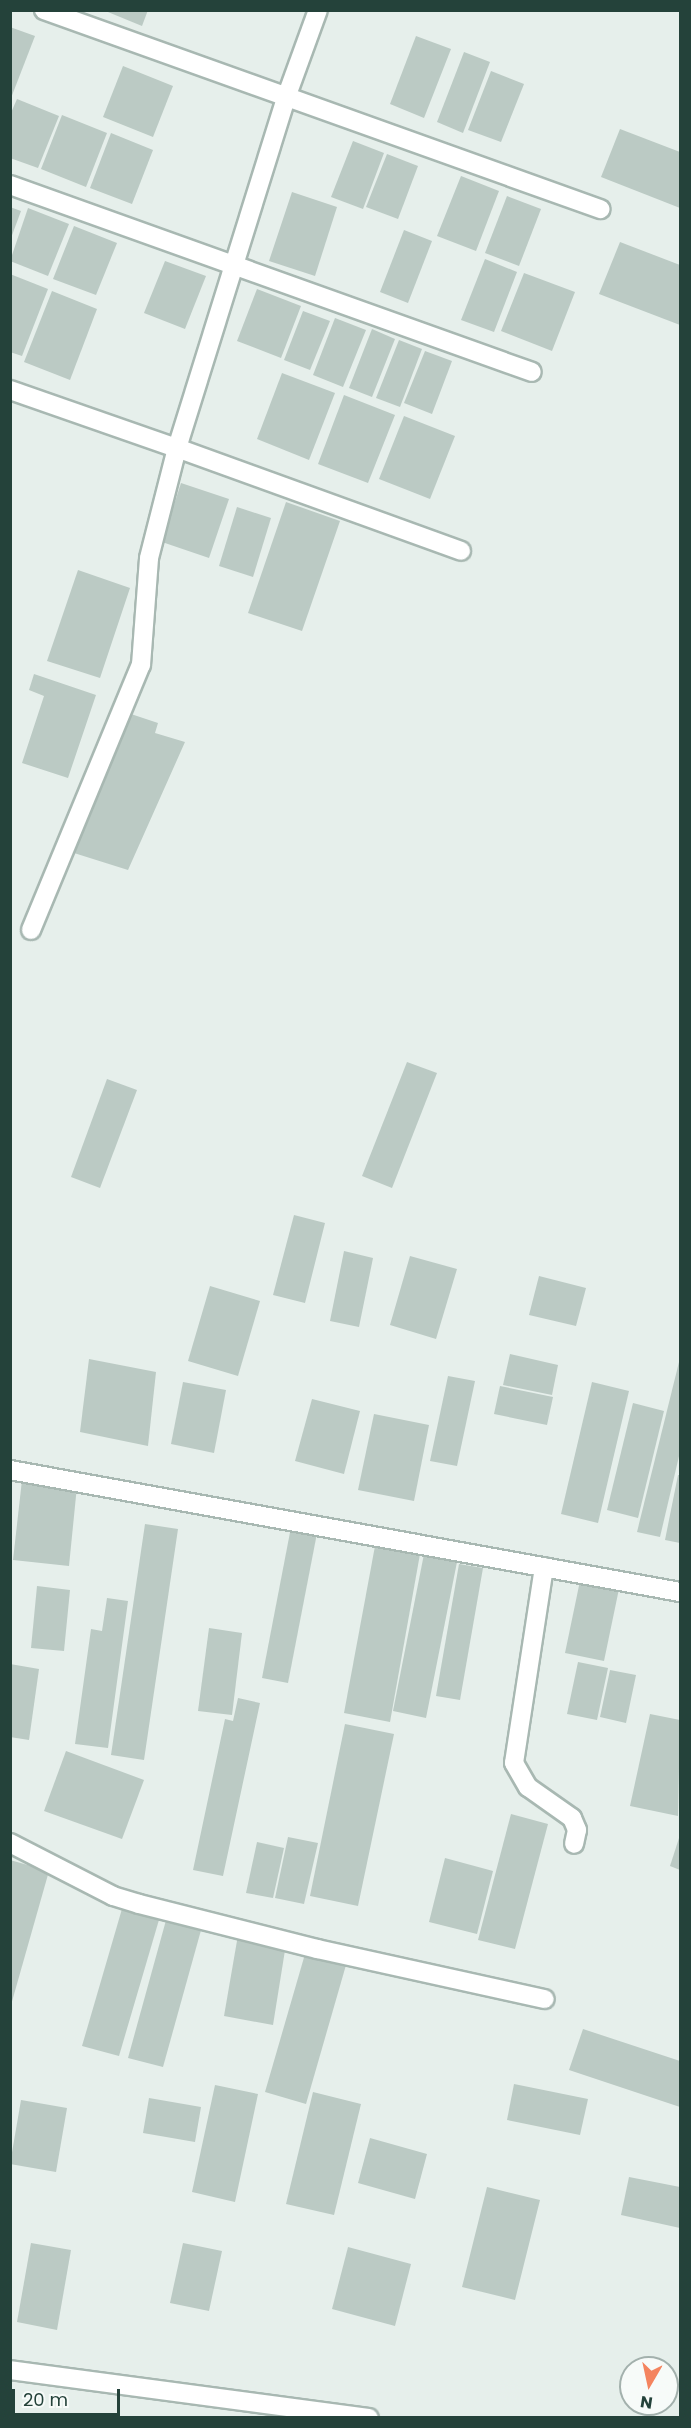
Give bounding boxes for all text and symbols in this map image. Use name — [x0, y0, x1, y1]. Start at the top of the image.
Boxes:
north arrow — [619, 2356, 679, 2416]
scale bar — [15, 2377, 123, 2415]
text: 20 m — [23, 2387, 68, 2412]
text: N — [639, 2390, 654, 2415]

